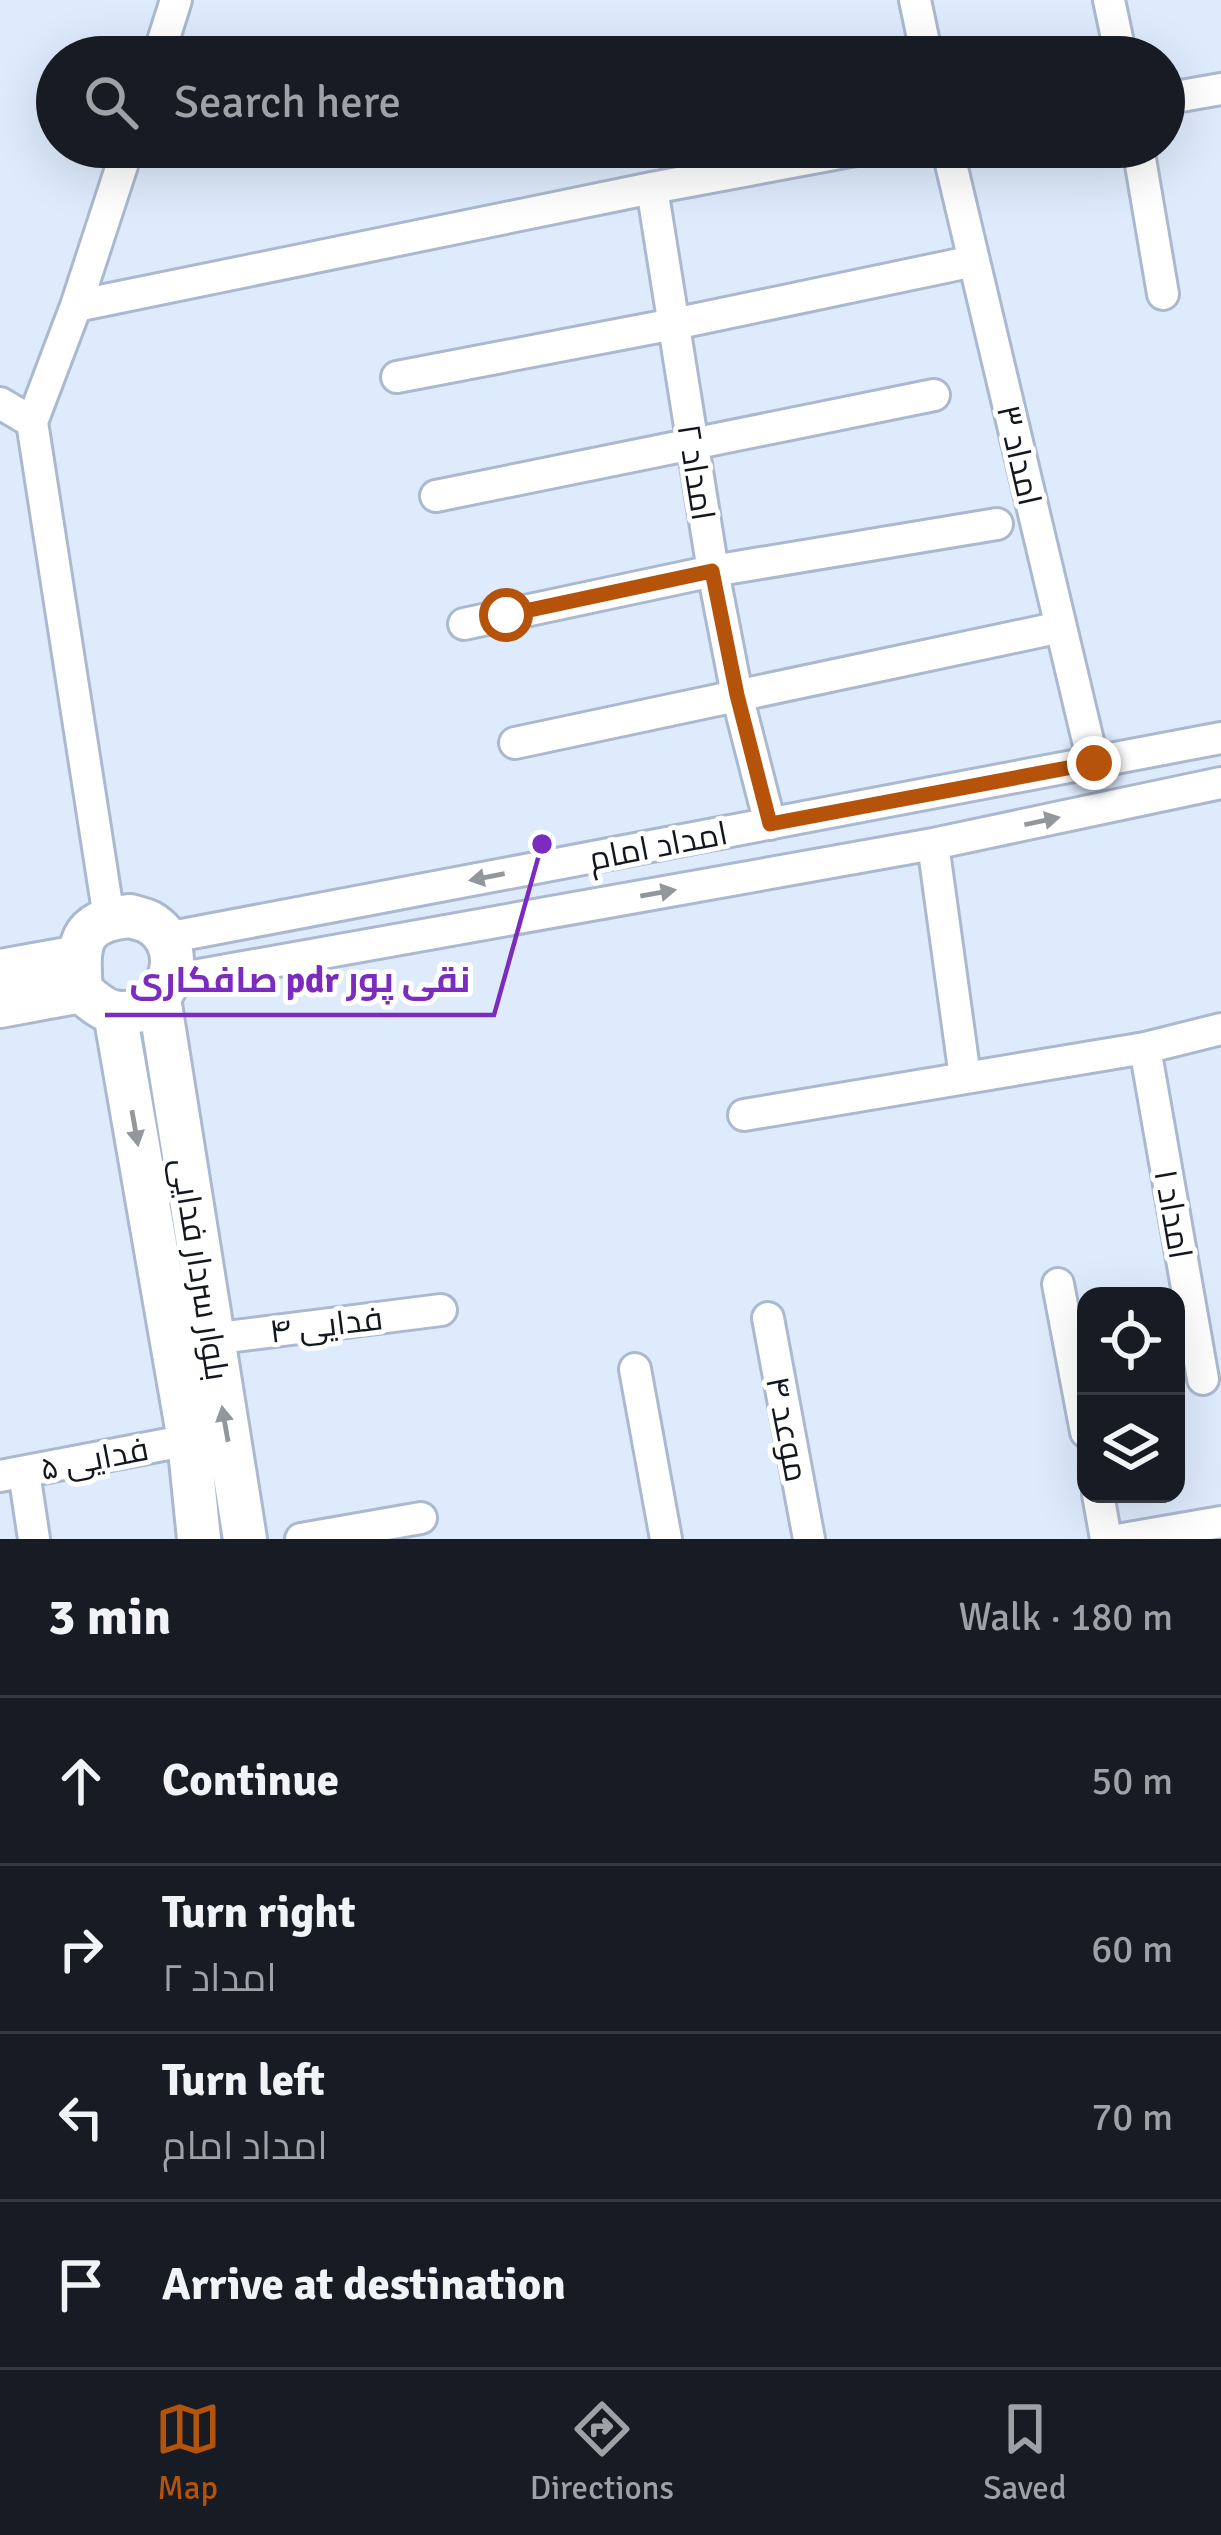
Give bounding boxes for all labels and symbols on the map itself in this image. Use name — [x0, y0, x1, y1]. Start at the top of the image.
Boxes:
street label: امداد ۳ — [987, 401, 1050, 510]
street label: امداد ۲ — [668, 421, 723, 523]
route start — [479, 588, 533, 642]
route end — [1067, 736, 1121, 790]
one-way arrow — [1023, 811, 1061, 830]
street label: امداد امام — [586, 813, 731, 881]
one-way arrow — [468, 869, 506, 887]
one-way arrow — [640, 883, 678, 902]
callout: صافکاری pdr نقی پور — [105, 943, 494, 1015]
text: صافکاری pdr نقی پور — [130, 958, 471, 1005]
one-way arrow — [126, 1110, 145, 1147]
street label: بلوار سردار فدایی — [162, 1155, 237, 1383]
street label: امداد ۱ — [1145, 1166, 1201, 1262]
street label: فدایی ۴ — [267, 1298, 385, 1353]
street label: موعد ۴ — [756, 1373, 817, 1486]
one-way arrow — [216, 1404, 234, 1442]
street label: فدایی ۵ — [36, 1429, 152, 1490]

